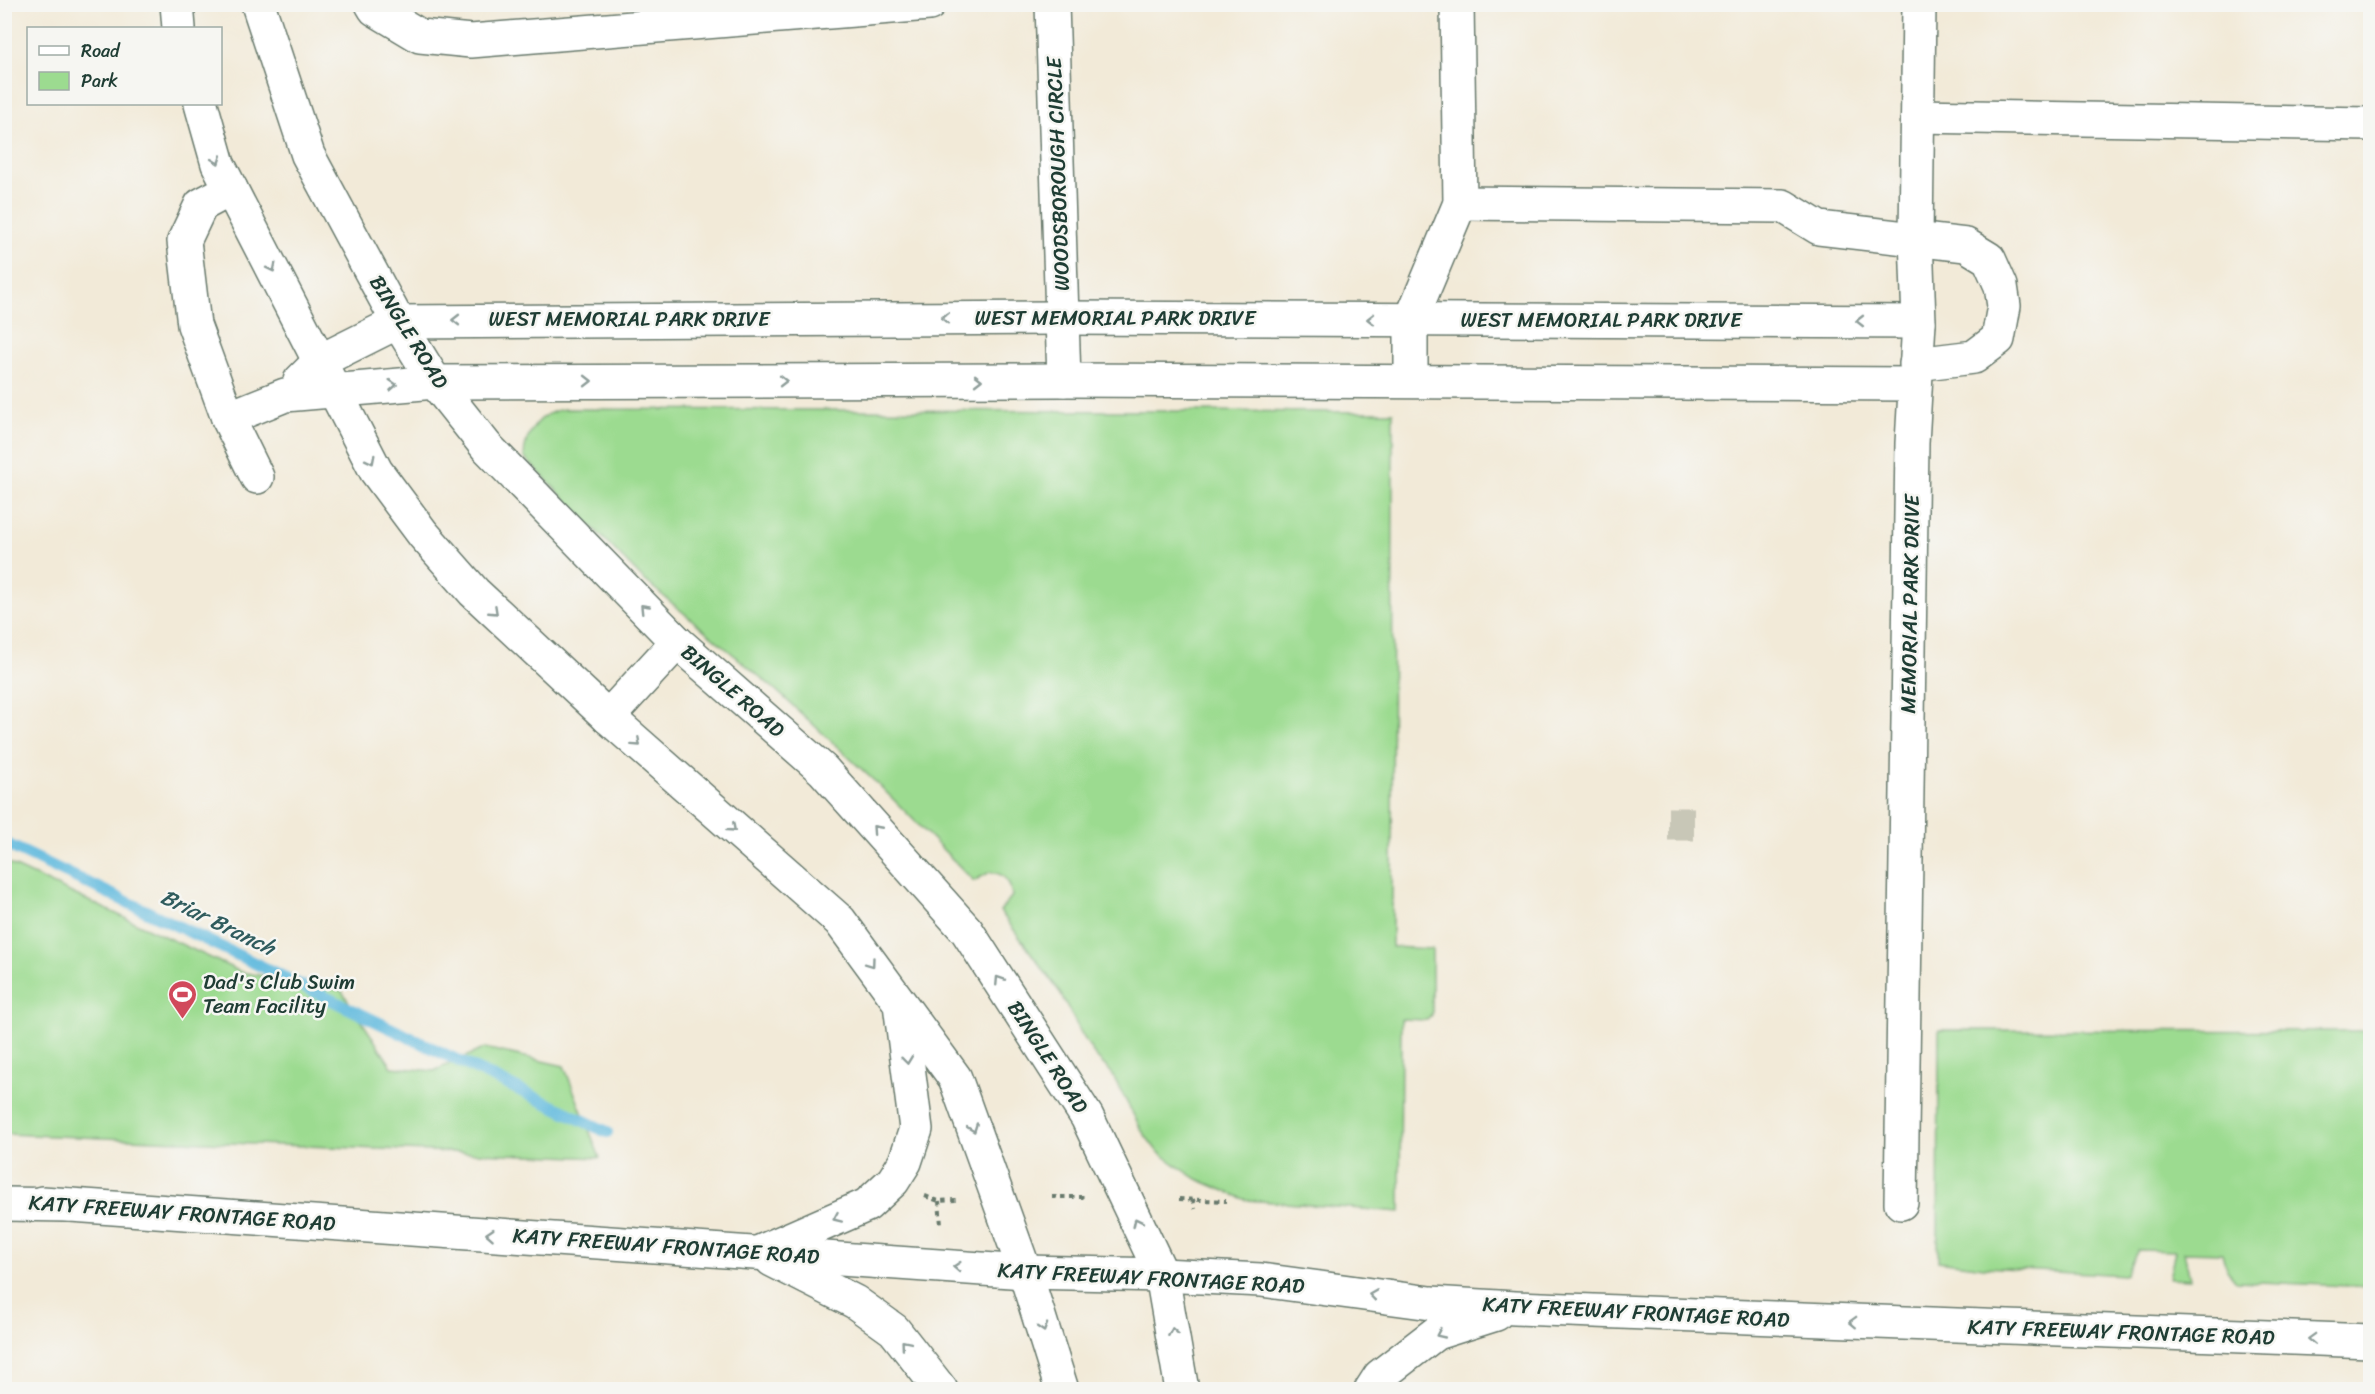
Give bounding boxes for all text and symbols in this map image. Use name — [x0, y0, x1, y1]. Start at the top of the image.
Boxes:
legend — [27, 27, 222, 105]
text: Road — [81, 35, 121, 67]
street label: WOODSBOROUGH CIRCLE — [1035, 55, 1081, 292]
text: Park — [81, 65, 118, 97]
one-way arrow — [210, 154, 223, 164]
one-way arrow — [265, 262, 276, 272]
street label: BINGLE ROAD — [359, 267, 460, 397]
street label: WEST MEMORIAL PARK DRIVE — [974, 299, 1257, 337]
street label: WEST MEMORIAL PARK DRIVE — [488, 300, 771, 338]
street label: WEST MEMORIAL PARK DRIVE — [1460, 301, 1743, 339]
one-way arrow — [941, 312, 950, 324]
one-way arrow — [1367, 313, 1376, 325]
one-way arrow — [452, 314, 461, 326]
one-way arrow — [1856, 315, 1865, 327]
one-way arrow — [973, 374, 982, 386]
one-way arrow — [583, 375, 592, 387]
one-way arrow — [778, 375, 787, 387]
one-way arrow — [388, 379, 397, 392]
one-way arrow — [364, 454, 375, 465]
street label: MEMORIAL PARK DRIVE — [1889, 493, 1931, 714]
one-way arrow — [487, 603, 498, 614]
one-way arrow — [640, 604, 651, 614]
street label: BINGLE ROAD — [672, 634, 794, 748]
one-way arrow — [630, 736, 641, 747]
one-way arrow — [725, 821, 736, 832]
one-way arrow — [872, 825, 883, 836]
water label: Briar Branch — [154, 877, 284, 968]
one-way arrow — [864, 957, 875, 968]
place label: Dad's Club Swim Team Facility — [203, 963, 355, 1025]
one-way arrow — [995, 976, 1006, 987]
sports icon: Dad's Club Swim Team Facility — [166, 978, 198, 1020]
street label: BINGLE ROAD — [997, 993, 1099, 1122]
one-way arrow — [900, 1056, 913, 1065]
one-way arrow — [966, 1121, 978, 1132]
street label: KATY FREEWAY FRONTAGE ROAD — [27, 1183, 337, 1243]
one-way arrow — [832, 1211, 843, 1223]
street label: KATY FREEWAY FRONTAGE ROAD — [511, 1216, 821, 1276]
one-way arrow — [1133, 1217, 1145, 1228]
one-way arrow — [486, 1228, 495, 1241]
street label: KATY FREEWAY FRONTAGE ROAD — [997, 1251, 1306, 1305]
one-way arrow — [953, 1261, 962, 1274]
street label: KATY FREEWAY FRONTAGE ROAD — [1482, 1285, 1791, 1339]
one-way arrow — [1369, 1290, 1378, 1302]
street label: KATY FREEWAY FRONTAGE ROAD — [1967, 1308, 2276, 1356]
one-way arrow — [1848, 1316, 1857, 1328]
one-way arrow — [1036, 1322, 1048, 1333]
one-way arrow — [1435, 1326, 1446, 1338]
one-way arrow — [1167, 1327, 1179, 1337]
one-way arrow — [2308, 1332, 2317, 1345]
one-way arrow — [901, 1340, 912, 1351]

